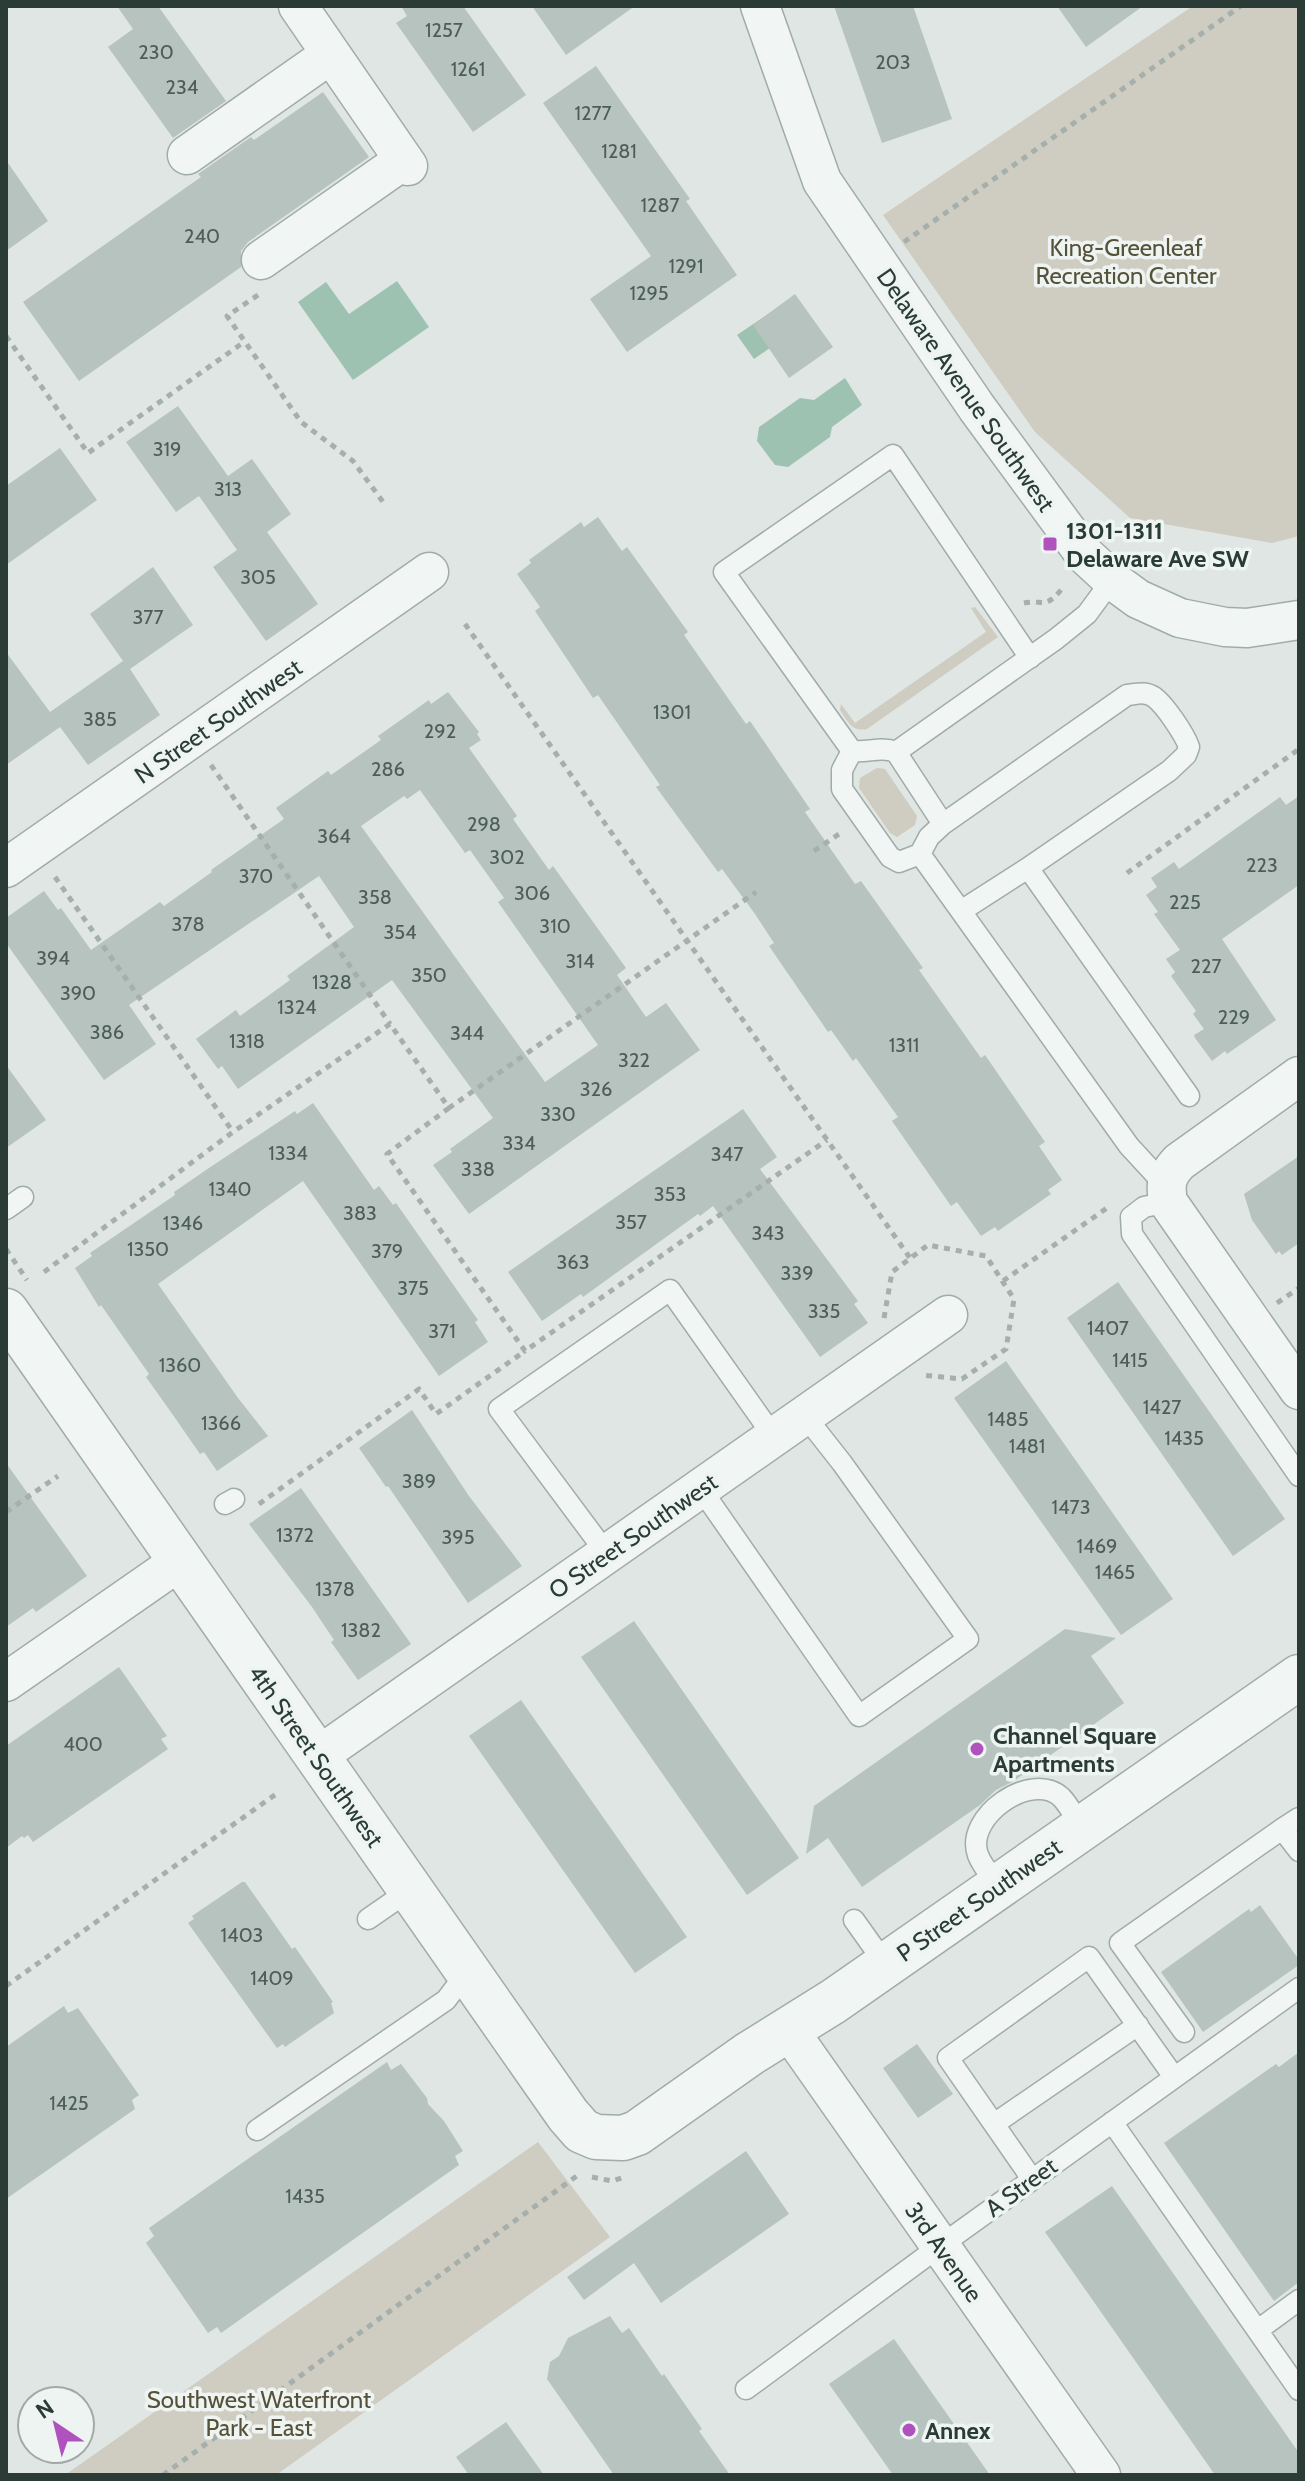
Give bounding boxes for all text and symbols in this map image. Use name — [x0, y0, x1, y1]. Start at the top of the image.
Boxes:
house number: 1257 — [425, 18, 463, 42]
house number: 230 — [138, 40, 174, 64]
house number: 203 — [875, 50, 911, 74]
house number: 1261 — [451, 57, 485, 81]
house number: 234 — [166, 75, 199, 99]
house number: 1277 — [574, 101, 612, 125]
house number: 1281 — [601, 139, 637, 163]
house number: 1287 — [640, 193, 680, 217]
house number: 240 — [184, 224, 220, 248]
park label: King-Greenleaf Recreation Center — [1035, 233, 1217, 290]
house number: 1291 — [669, 254, 703, 278]
street label: Delaware Avenue Southwest — [871, 263, 1061, 517]
house number: 1295 — [629, 281, 669, 305]
house number: 319 — [153, 437, 181, 461]
house number: 313 — [214, 477, 242, 501]
place label: 1301-1311 Delaware Ave SW — [1066, 516, 1249, 573]
marker: 1301-1311 Delaware Ave SW — [1041, 535, 1059, 553]
house number: 305 — [240, 565, 276, 589]
house number: 377 — [133, 605, 163, 629]
street label: N Street Southwest — [129, 652, 307, 790]
house number: 1301 — [653, 700, 691, 724]
house number: 385 — [83, 707, 117, 731]
house number: 292 — [424, 719, 456, 743]
house number: 286 — [371, 757, 405, 781]
house number: 298 — [467, 812, 501, 836]
house number: 364 — [317, 824, 351, 848]
house number: 302 — [489, 845, 525, 869]
house number: 223 — [1246, 853, 1278, 877]
house number: 370 — [239, 864, 273, 888]
house number: 306 — [514, 881, 550, 905]
house number: 358 — [358, 885, 392, 909]
house number: 225 — [1169, 890, 1201, 914]
house number: 378 — [172, 912, 205, 936]
house number: 310 — [539, 914, 571, 938]
house number: 354 — [383, 920, 417, 944]
house number: 394 — [36, 946, 70, 970]
house number: 314 — [566, 949, 595, 973]
house number: 227 — [1190, 954, 1222, 978]
house number: 350 — [411, 963, 447, 987]
house number: 1328 — [312, 970, 352, 994]
house number: 390 — [60, 981, 96, 1005]
house number: 1324 — [277, 995, 317, 1019]
house number: 229 — [1218, 1005, 1250, 1029]
house number: 386 — [90, 1020, 124, 1044]
house number: 344 — [450, 1021, 484, 1045]
house number: 1318 — [229, 1029, 265, 1053]
house number: 1311 — [889, 1033, 919, 1057]
house number: 322 — [618, 1048, 650, 1072]
house number: 326 — [580, 1077, 612, 1101]
house number: 330 — [540, 1102, 576, 1126]
house number: 334 — [502, 1131, 536, 1155]
house number: 1334 — [268, 1141, 308, 1165]
house number: 347 — [711, 1142, 743, 1166]
house number: 338 — [461, 1157, 495, 1181]
house number: 1340 — [209, 1177, 251, 1201]
house number: 353 — [654, 1182, 686, 1206]
house number: 383 — [343, 1201, 377, 1225]
house number: 357 — [615, 1210, 647, 1234]
house number: 1346 — [163, 1211, 203, 1235]
house number: 343 — [751, 1221, 785, 1245]
house number: 1350 — [127, 1237, 169, 1261]
house number: 379 — [371, 1239, 403, 1263]
house number: 363 — [557, 1250, 590, 1274]
house number: 339 — [781, 1261, 814, 1285]
house number: 375 — [397, 1276, 429, 1300]
house number: 335 — [808, 1299, 840, 1323]
house number: 1407 — [1087, 1316, 1129, 1340]
house number: 371 — [428, 1319, 456, 1343]
house number: 1415 — [1112, 1348, 1148, 1372]
house number: 1360 — [159, 1353, 201, 1377]
house number: 1427 — [1143, 1395, 1181, 1419]
house number: 1485 — [987, 1407, 1029, 1431]
house number: 1366 — [201, 1411, 241, 1435]
house number: 1435 — [1164, 1426, 1204, 1450]
house number: 1481 — [1009, 1434, 1045, 1458]
street label: O Street Southwest — [543, 1467, 723, 1605]
house number: 389 — [402, 1469, 436, 1493]
house number: 1473 — [1052, 1495, 1090, 1519]
house number: 1372 — [276, 1523, 314, 1547]
house number: 395 — [442, 1525, 475, 1549]
house number: 1469 — [1077, 1534, 1117, 1558]
house number: 1465 — [1095, 1560, 1135, 1584]
house number: 1378 — [315, 1577, 355, 1601]
house number: 1382 — [341, 1618, 381, 1642]
street label: 4th Street Southwest — [242, 1659, 390, 1853]
place label: Channel Square Apartments — [993, 1721, 1156, 1778]
house number: 400 — [63, 1732, 103, 1756]
marker: Channel Square Apartments — [968, 1740, 986, 1758]
street label: P Street Southwest — [891, 1832, 1067, 1968]
house number: 1403 — [221, 1923, 263, 1947]
house number: 1409 — [250, 1966, 294, 1990]
house number: 1425 — [49, 2091, 89, 2115]
street label: A Street — [979, 2151, 1063, 2223]
house number: 1435 — [285, 2184, 325, 2208]
street label: 3rd Avenue — [899, 2197, 989, 2307]
north arrow — [16, 2385, 96, 2465]
park label: Southwest Waterfront Park - East — [147, 2385, 371, 2442]
text: N — [31, 2394, 59, 2425]
place label: Annex — [925, 2416, 991, 2445]
marker: Annex — [900, 2421, 918, 2439]

